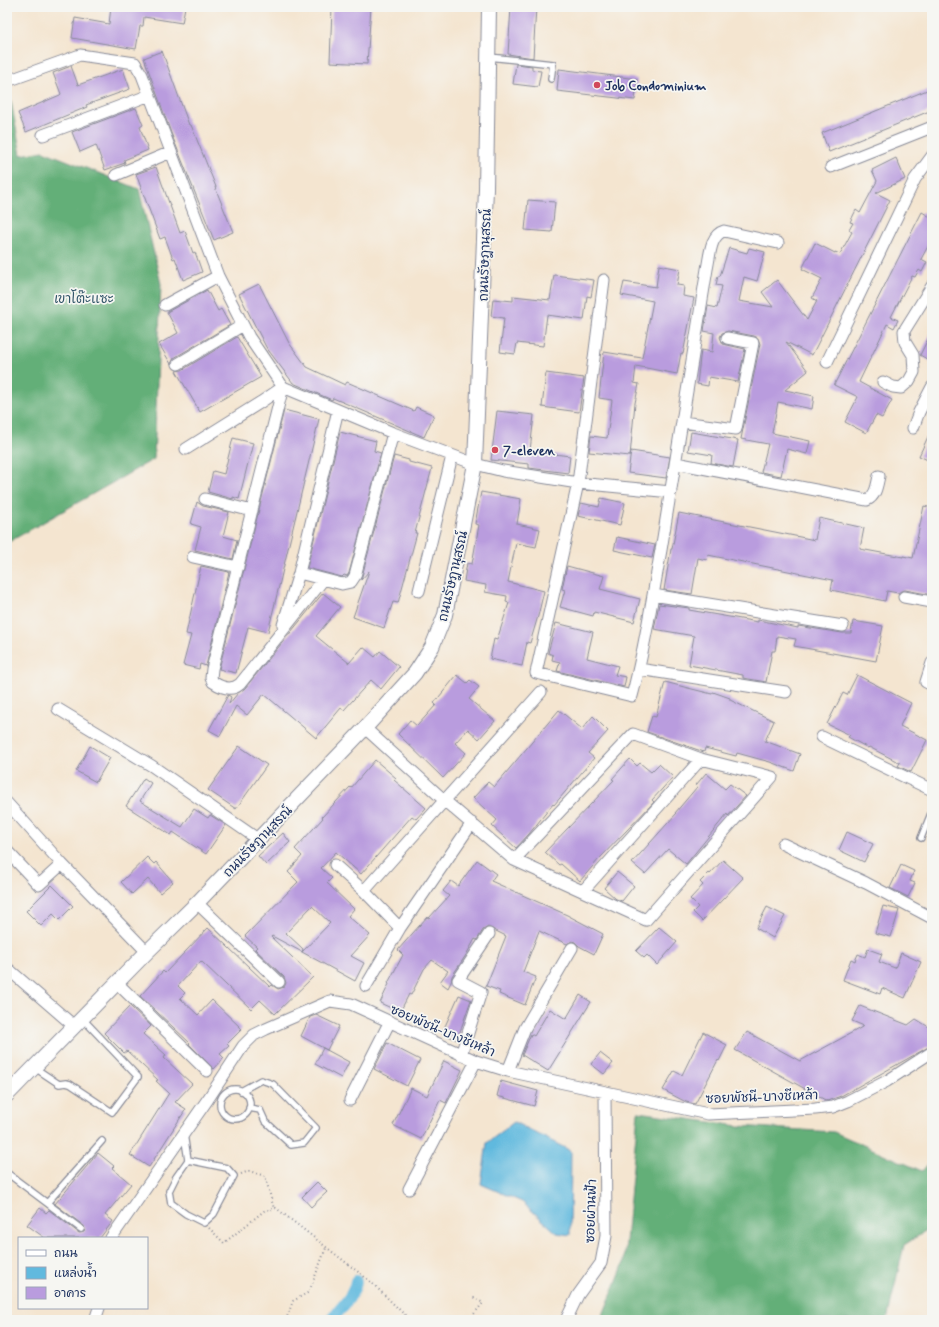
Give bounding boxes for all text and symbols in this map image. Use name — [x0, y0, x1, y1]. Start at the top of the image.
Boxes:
place label: Job Condominium — [605, 78, 707, 95]
marker: Job Condominium — [592, 80, 602, 90]
street label: ถนนรัษฎานุสรณ์ — [473, 208, 496, 302]
park label: เขาโต๊ะแซะ — [54, 289, 114, 308]
place label: 7-eleven — [503, 443, 556, 460]
marker: 7-eleven — [490, 445, 500, 455]
street label: ถนนรัษฎานุสรณ์ — [433, 528, 472, 623]
street label: ถนนรัษฎานุสรณ์ — [218, 801, 297, 881]
street label: ซอยพัชนี-บางชีเหล้า — [387, 1001, 498, 1061]
street label: ซอยพัชนี-บางชีเหล้า — [705, 1086, 819, 1108]
street label: ซอยผ่านฟ้า — [581, 1179, 601, 1243]
legend — [18, 1237, 148, 1309]
text: ถนน — [54, 1246, 78, 1262]
text: แหล่งน้ำ — [54, 1262, 97, 1282]
text: อาคาร — [54, 1286, 86, 1302]

